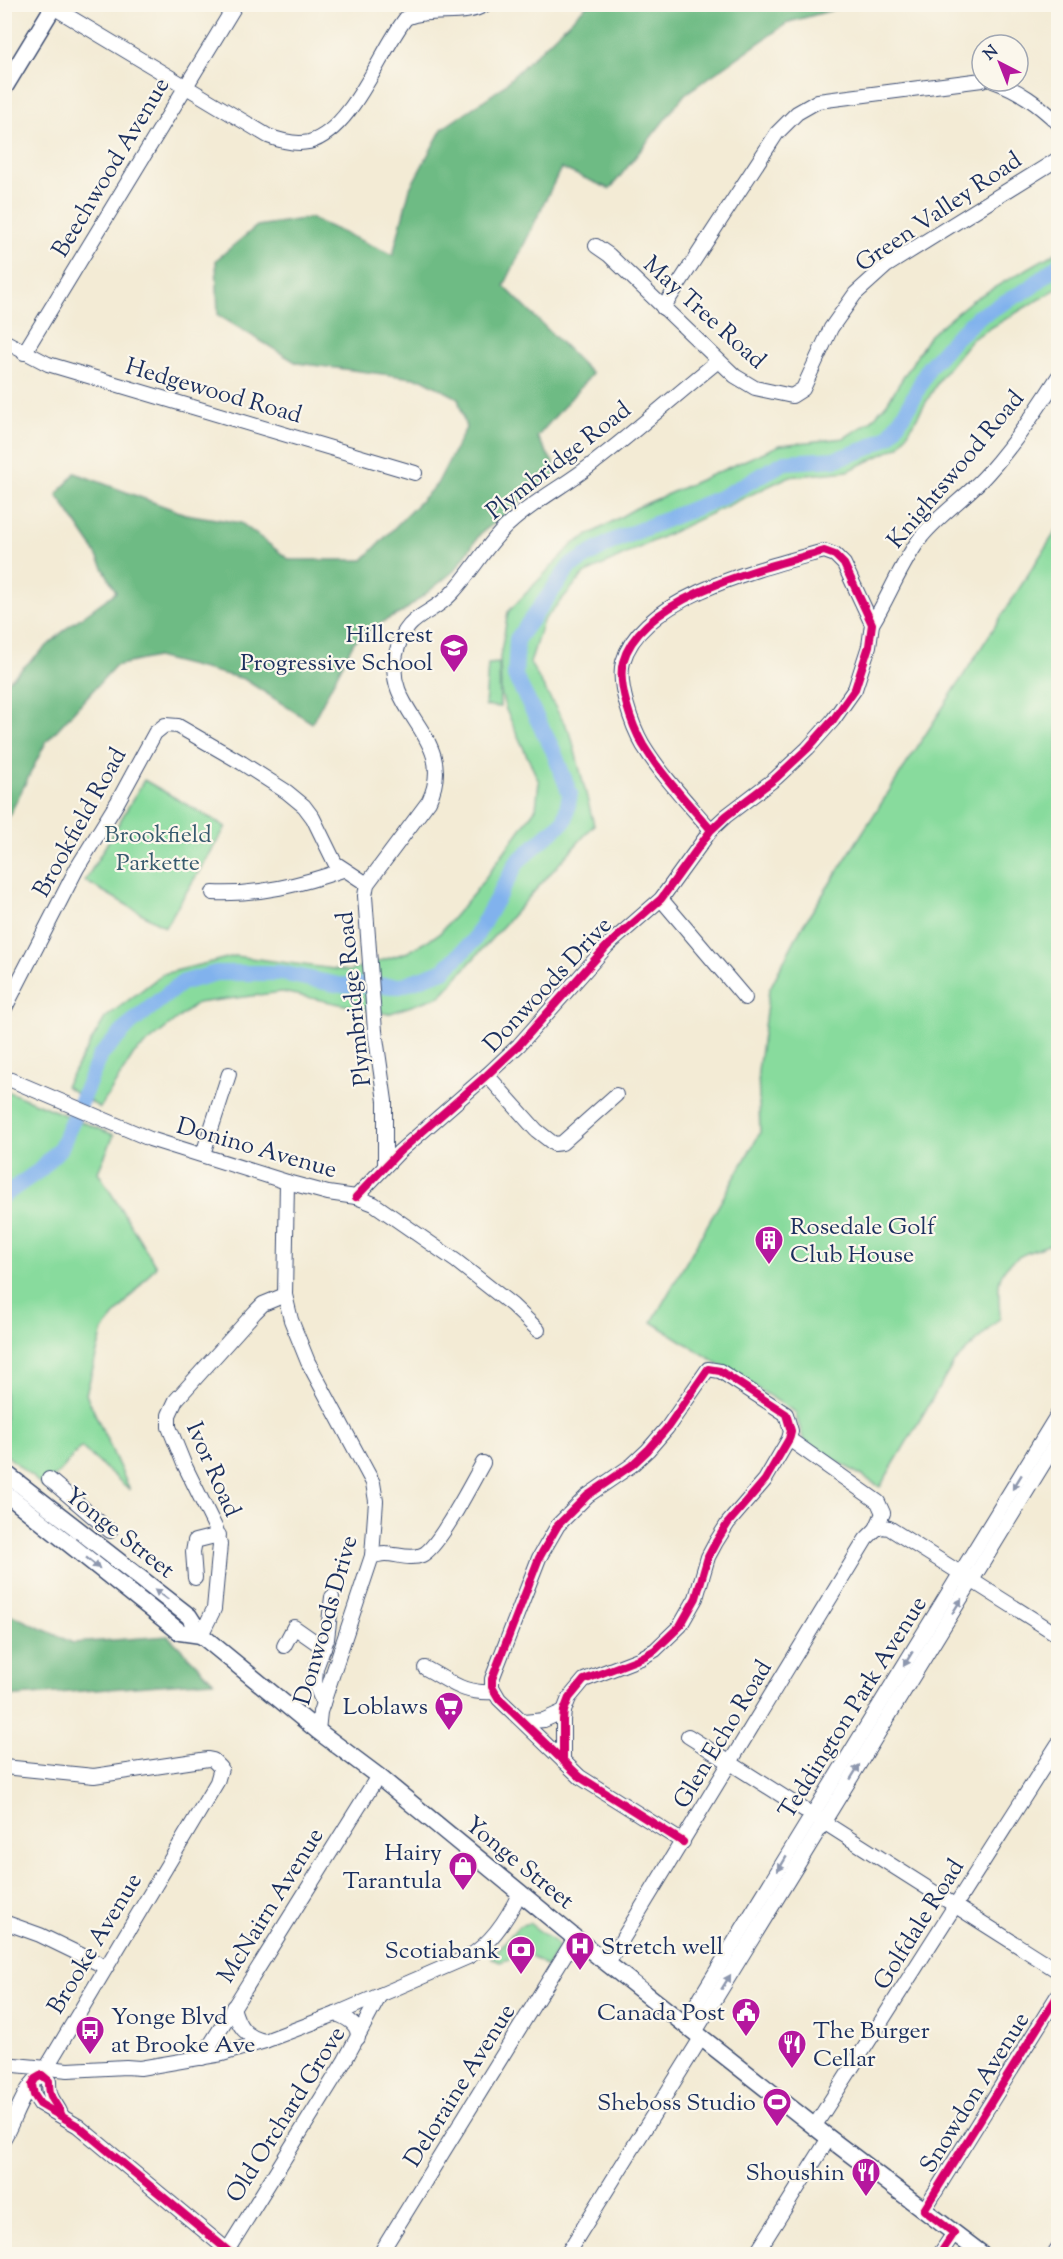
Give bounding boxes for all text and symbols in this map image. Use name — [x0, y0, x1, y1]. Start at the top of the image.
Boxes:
north arrow — [970, 33, 1030, 93]
text: N — [979, 41, 1004, 67]
street label: Beechwood Avenue — [44, 72, 179, 264]
street label: Green Valley Road — [849, 144, 1030, 281]
street label: May Tree Road — [635, 249, 773, 378]
street label: Hedgewood Road — [121, 350, 306, 433]
street label: Knightswood Road — [880, 383, 1033, 557]
street label: Plymbridge Road — [480, 394, 639, 529]
place label: Hillcrest Progressive School — [240, 619, 433, 681]
school or university icon: Hillcrest Progressive School — [438, 632, 470, 674]
street label: Brookfield Road — [26, 742, 136, 904]
park label: Brookfield Parkette — [104, 819, 212, 881]
street label: Plymbridge Road — [329, 909, 381, 1088]
street label: Donwoods Drive — [476, 910, 621, 1061]
street label: Donino Avenue — [172, 1110, 341, 1188]
place label: Rosedale Golf Club House — [790, 1211, 937, 1273]
building icon: Rosedale Golf Club House — [753, 1224, 785, 1266]
street label: Ivor Road — [176, 1417, 248, 1523]
one-way arrow — [1012, 1474, 1023, 1490]
street label: Yonge Street — [56, 1480, 181, 1588]
street label: Donwoods Drive — [286, 1532, 367, 1709]
one-way arrow — [85, 1556, 101, 1569]
one-way arrow — [153, 1588, 169, 1600]
street label: Teddington Park Avenue — [771, 1590, 936, 1826]
one-way arrow — [951, 1598, 962, 1614]
one-way arrow — [902, 1651, 913, 1667]
street label: Glen Echo Road — [666, 1654, 782, 1816]
supermarket icon: Loblaws — [433, 1690, 465, 1732]
place label: Loblaws — [343, 1691, 428, 1725]
one-way arrow — [849, 1764, 860, 1780]
street label: Yonge Street — [457, 1809, 581, 1918]
street label: McNairn Avenue — [210, 1822, 333, 1990]
place label: Hairy Tarantula — [343, 1837, 442, 1899]
shop icon: Hairy Tarantula — [447, 1850, 479, 1892]
street label: Golfdale Road — [866, 1853, 974, 1997]
one-way arrow — [777, 1856, 788, 1872]
street label: Brooke Avenue — [40, 1867, 151, 2021]
hospital icon: Stretch well — [564, 1930, 596, 1972]
place label: Stretch well — [601, 1931, 724, 1965]
bank icon: Scotiabank — [505, 1934, 537, 1976]
place label: Scotiabank — [385, 1935, 500, 1969]
one-way arrow — [720, 1974, 731, 1990]
public building icon: Canada Post — [730, 1996, 762, 2038]
place label: Canada Post — [597, 1997, 725, 2031]
street label: Deloraine Avenue — [397, 1998, 525, 2174]
place label: Yonge Blvd at Brooke Ave — [111, 2001, 256, 2063]
street label: Snowdon Avenue — [913, 2006, 1039, 2180]
bus stop icon: Yonge Blvd at Brooke Ave — [74, 2014, 106, 2056]
place label: The Burger Cellar — [813, 2015, 930, 2077]
street label: Old Orchard Grove — [219, 2020, 355, 2210]
restaurant icon: The Burger Cellar — [776, 2028, 808, 2070]
sports icon: Sheboss Studio — [761, 2086, 793, 2128]
place label: Sheboss Studio — [597, 2087, 756, 2121]
restaurant icon: Shoushin — [850, 2156, 882, 2198]
place label: Shoushin — [745, 2157, 845, 2191]

